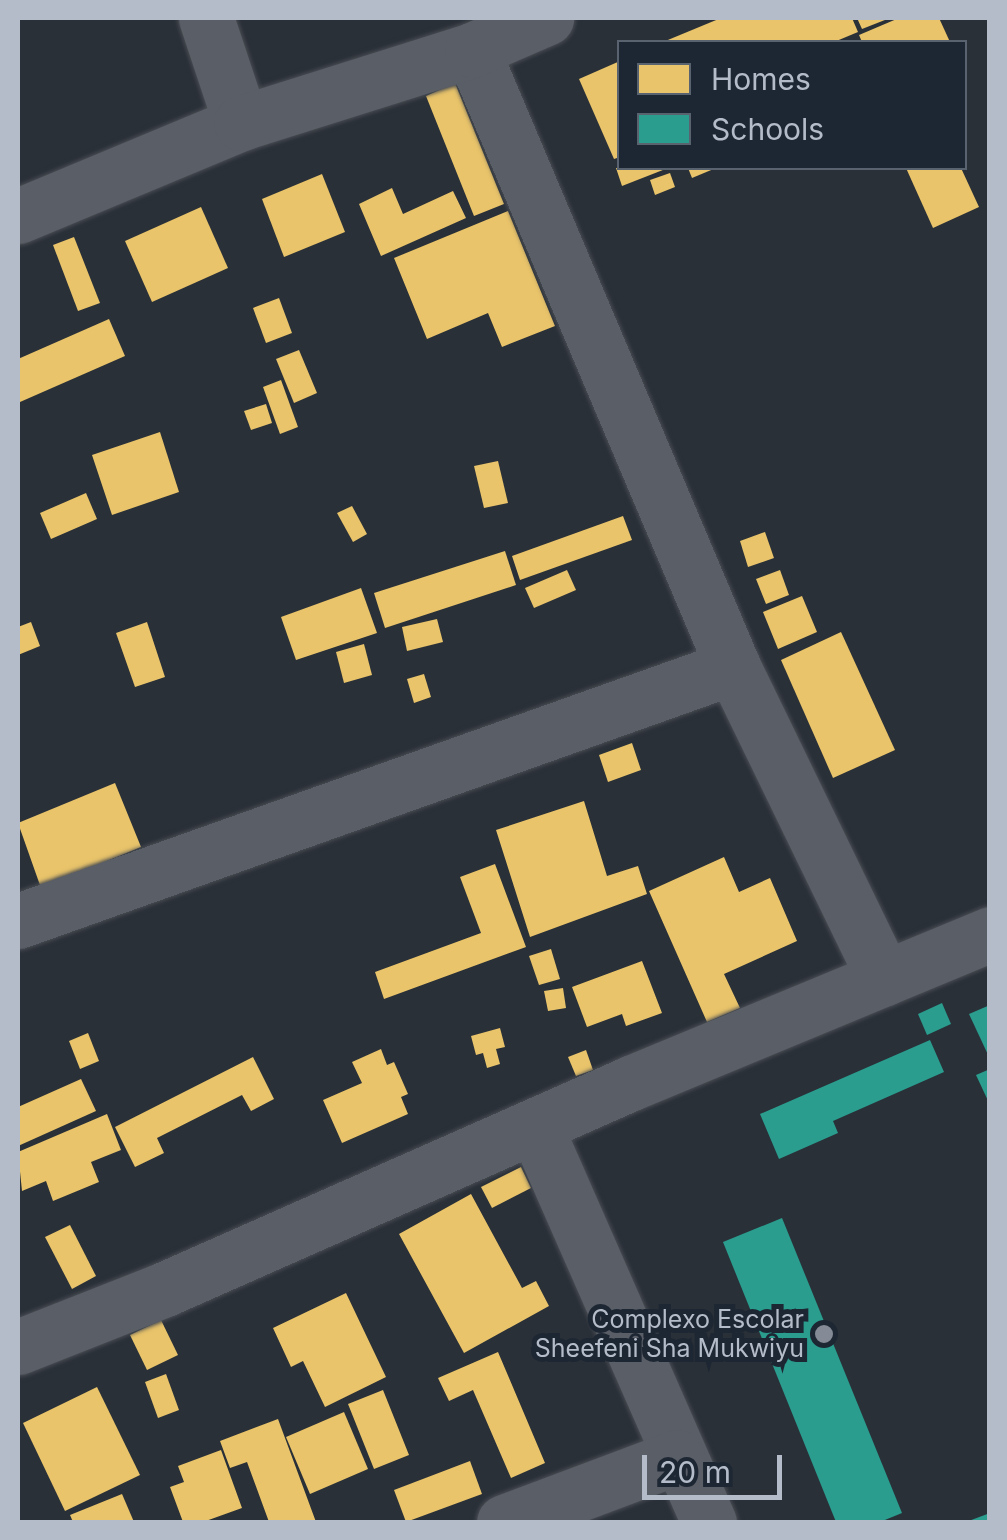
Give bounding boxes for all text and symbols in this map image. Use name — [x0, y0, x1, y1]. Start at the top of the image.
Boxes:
legend — [617, 40, 967, 170]
text: Homes — [711, 61, 811, 97]
text: Schools — [711, 111, 824, 147]
place label: Complexo Escolar Sheefeni Sha Mukwiyu — [535, 1305, 804, 1364]
marker: Complexo Escolar Sheefeni Sha Mukwiyu — [813, 1323, 835, 1345]
scale bar — [647, 1435, 787, 1497]
text: 20 m — [659, 1454, 731, 1490]

